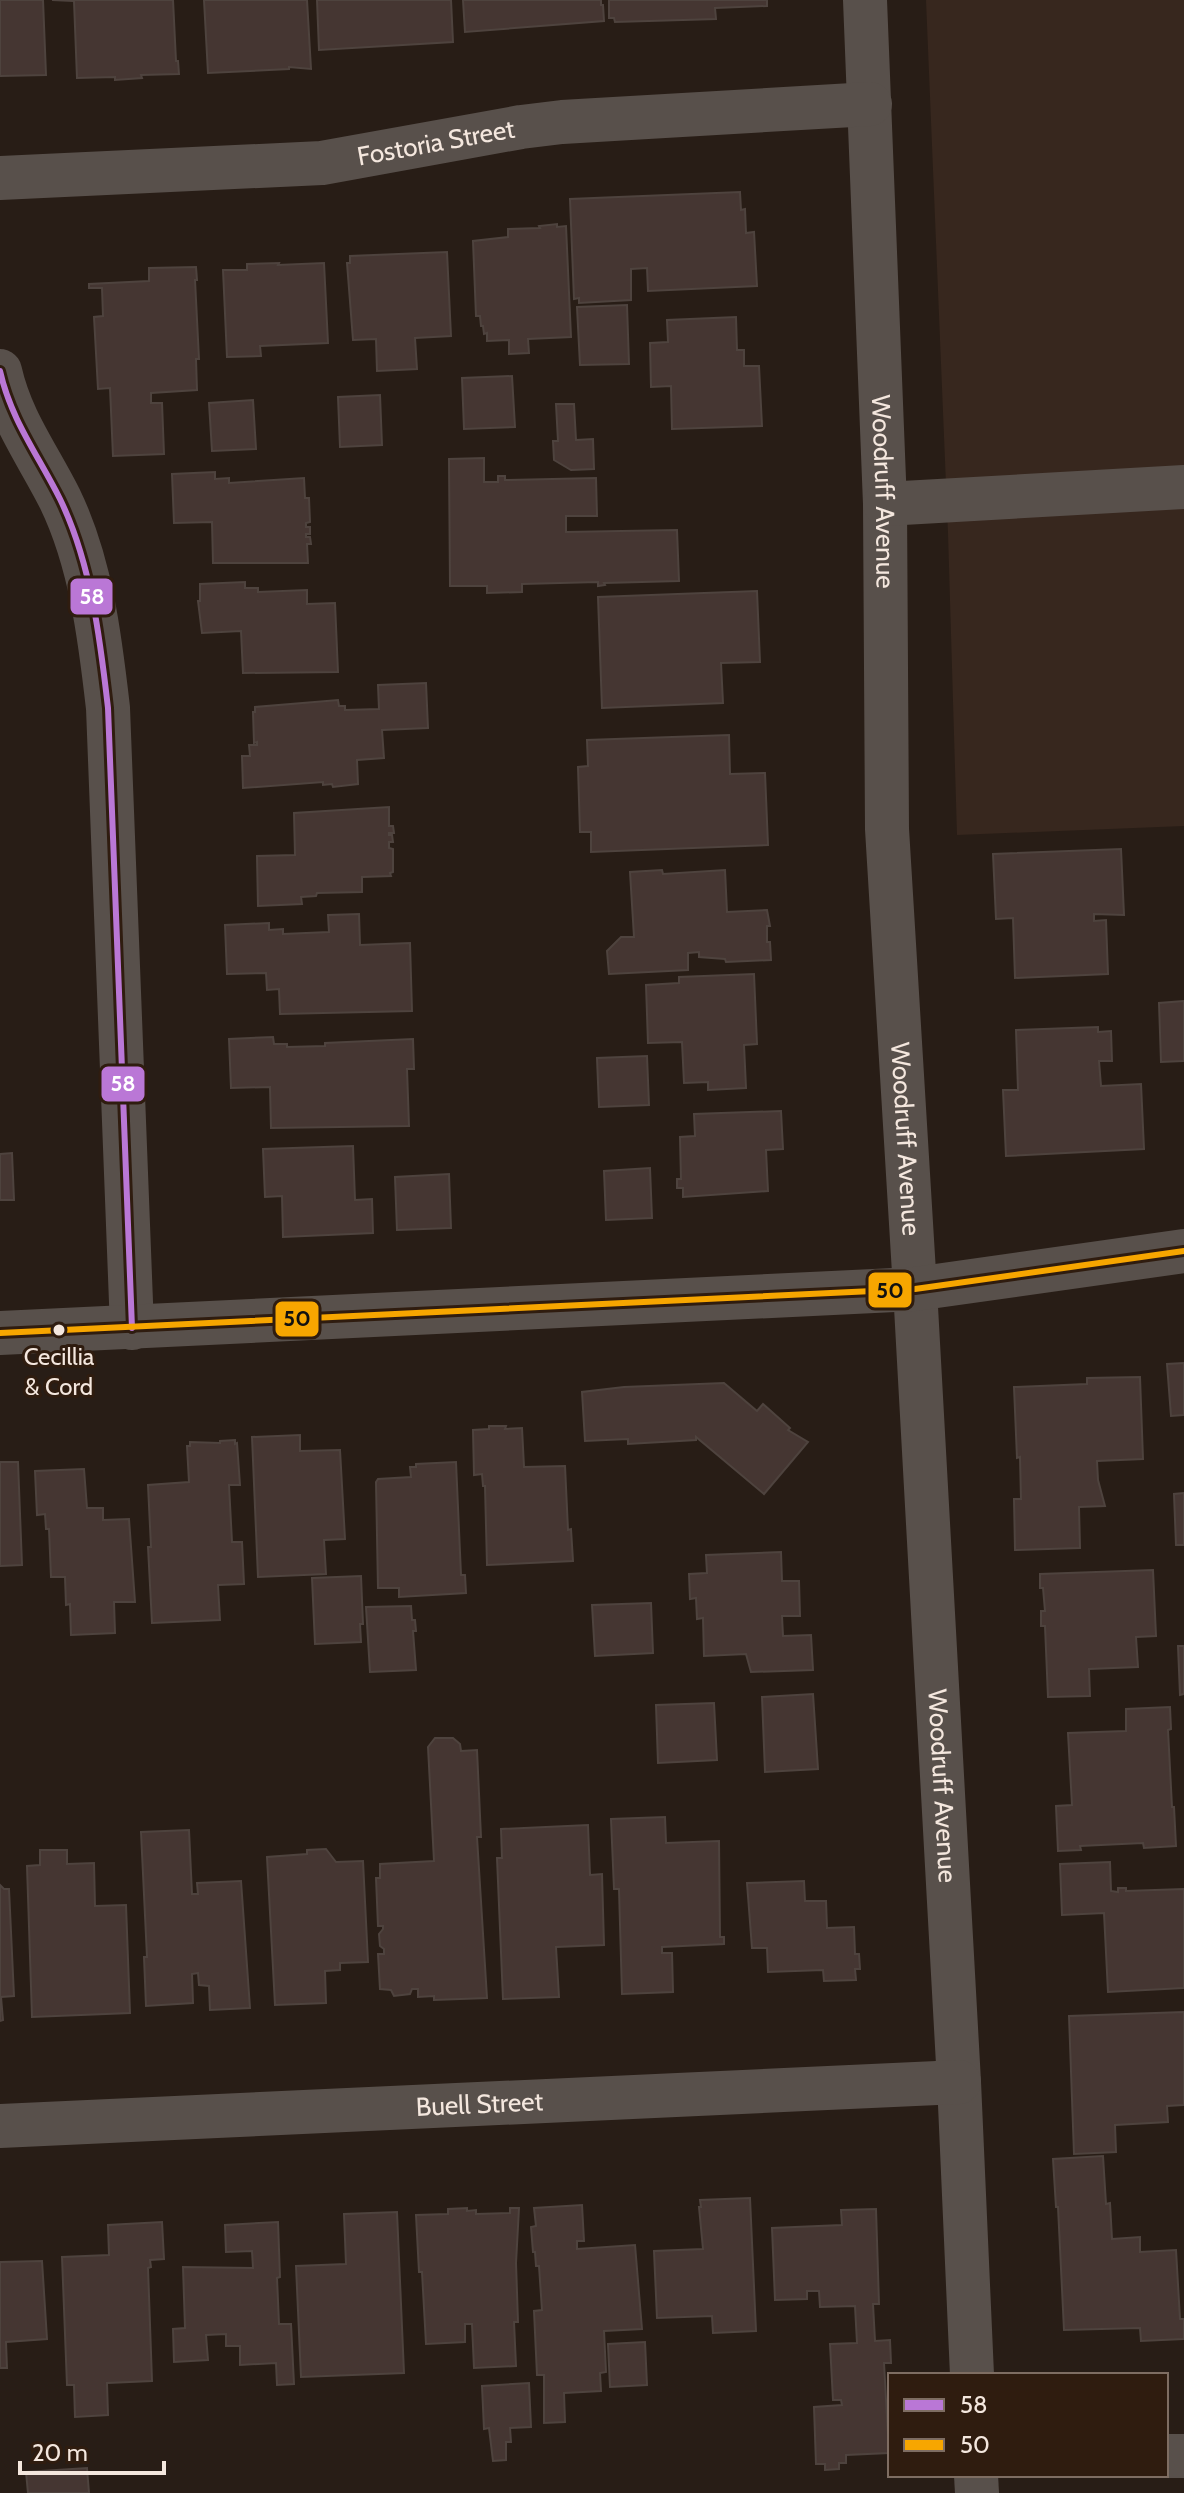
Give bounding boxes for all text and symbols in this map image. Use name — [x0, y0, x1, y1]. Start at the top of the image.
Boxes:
street label: Fostoria Street — [355, 112, 517, 172]
street label: Woodruff Avenue — [865, 394, 902, 589]
line badge: 58 — [69, 577, 114, 616]
text: 58 — [79, 583, 105, 610]
street label: Woodruff Avenue — [884, 1041, 928, 1237]
line badge: 58 — [100, 1065, 146, 1103]
text: 58 — [110, 1070, 136, 1097]
line badge: 50 — [867, 1271, 913, 1309]
text: 50 — [876, 1277, 904, 1304]
line badge: 50 — [274, 1300, 320, 1338]
text: 50 — [283, 1305, 311, 1332]
marker: Cecillia & Cord — [51, 1322, 67, 1338]
place label: Cecillia & Cord — [24, 1342, 95, 1401]
street label: Woodruff Avenue — [921, 1688, 964, 1884]
street label: Buell Street — [415, 2085, 544, 2123]
legend — [888, 2373, 1168, 2477]
text: 58 — [960, 2390, 988, 2419]
scale bar — [20, 2425, 164, 2475]
text: 50 — [960, 2430, 990, 2459]
text: 20 m — [32, 2438, 88, 2467]

